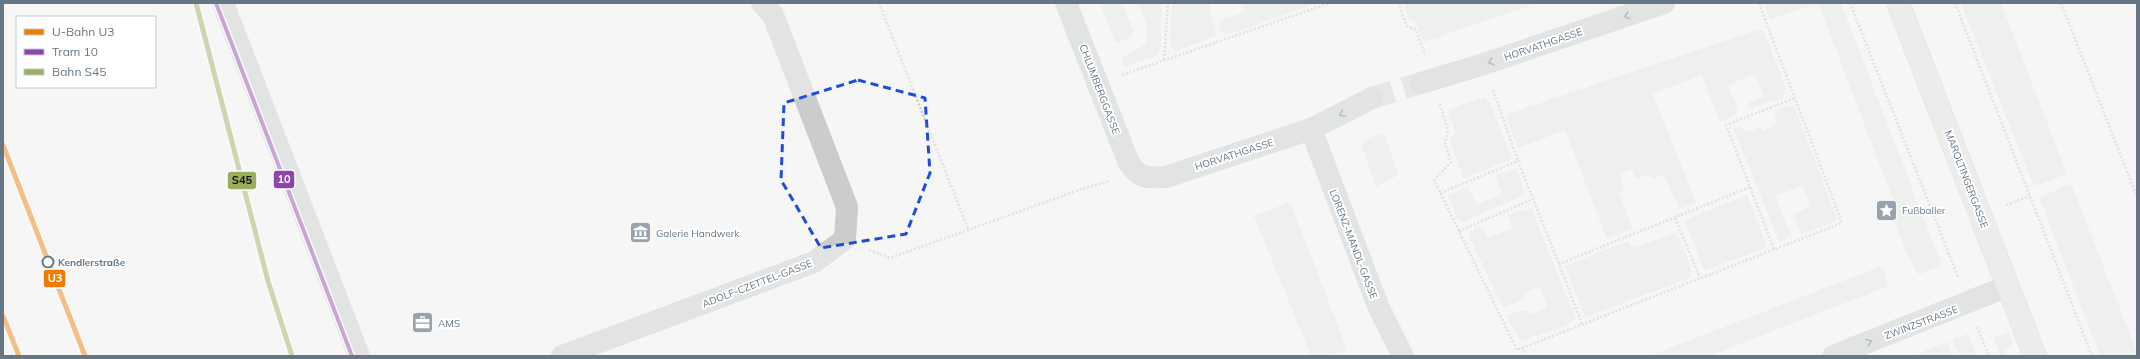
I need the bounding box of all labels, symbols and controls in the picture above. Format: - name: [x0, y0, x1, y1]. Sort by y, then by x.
- one-way arrow: [1624, 11, 1631, 19]
- legend: [16, 16, 156, 88]
- text: U-Bahn U3: [52, 24, 114, 39]
- street label: HORVATHGASSE: [1502, 25, 1584, 64]
- street label: CHLUMBERGGASSE: [1076, 42, 1123, 136]
- text: Tram 10: [52, 44, 98, 59]
- one-way arrow: [1487, 57, 1494, 65]
- text: Bahn S45: [52, 64, 106, 79]
- one-way arrow: [1338, 109, 1346, 117]
- street label: MAROLTINGERGASSE: [1942, 128, 1991, 230]
- street label: HORVATHGASSE: [1193, 136, 1275, 173]
- line badge: 10: [273, 170, 295, 189]
- line badge: S45: [227, 171, 257, 190]
- text: 10: [277, 172, 291, 186]
- text: S45: [232, 173, 253, 187]
- street label: LORENZ-MANDL-GASSE: [1327, 188, 1380, 301]
- place icon: Fußballer: [1873, 197, 1899, 223]
- place label: Fußballer: [1902, 204, 1946, 217]
- museum icon: Galerie Handwerk: [627, 220, 653, 246]
- place label: Galerie Handwerk: [656, 227, 740, 240]
- marker: Kendlerstraße: [41, 255, 55, 269]
- place label: Kendlerstraße: [58, 256, 126, 269]
- street label: ADOLF-CZETTEL-GASSE: [700, 256, 814, 310]
- line badge: U3: [43, 269, 66, 288]
- text: U3: [48, 271, 63, 285]
- street label: ZWINZSTRASSE: [1883, 302, 1960, 342]
- office icon: AMS: [409, 310, 435, 336]
- place label: AMS: [438, 317, 460, 330]
- one-way arrow: [1865, 338, 1872, 346]

